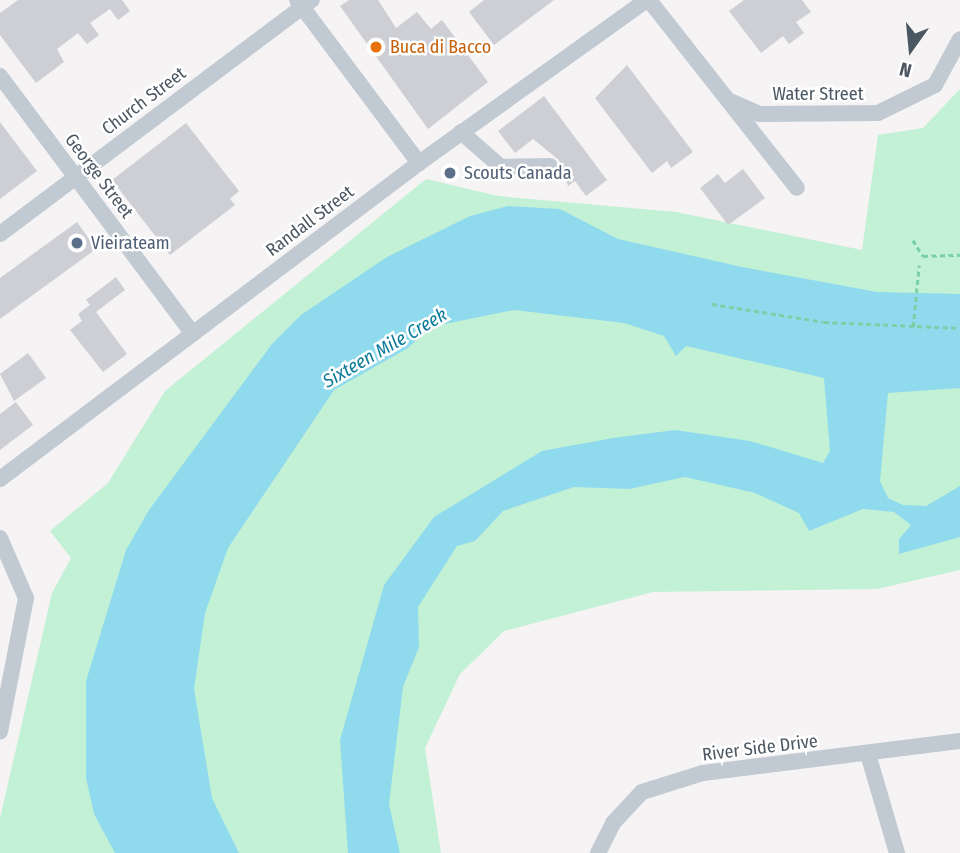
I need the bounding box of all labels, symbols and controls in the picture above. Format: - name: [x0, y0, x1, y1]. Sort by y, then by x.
- north arrow: [876, 14, 946, 84]
- place label: Buca di Bacco: [390, 36, 491, 58]
- marker: Buca di Bacco: [368, 39, 384, 55]
- text: N: [897, 57, 914, 82]
- street label: Church Street: [98, 62, 190, 140]
- street label: Water Street: [772, 83, 864, 105]
- street label: George Street: [60, 129, 138, 223]
- place label: Scouts Canada: [464, 162, 572, 184]
- marker: Scouts Canada: [442, 165, 458, 181]
- street label: Randall Street: [262, 181, 358, 261]
- place label: Vieirateam: [91, 232, 170, 254]
- marker: Vieirateam: [69, 235, 85, 251]
- water label: Sixteen Mile Creek: [319, 303, 451, 393]
- street label: River Side Drive: [701, 730, 819, 766]

